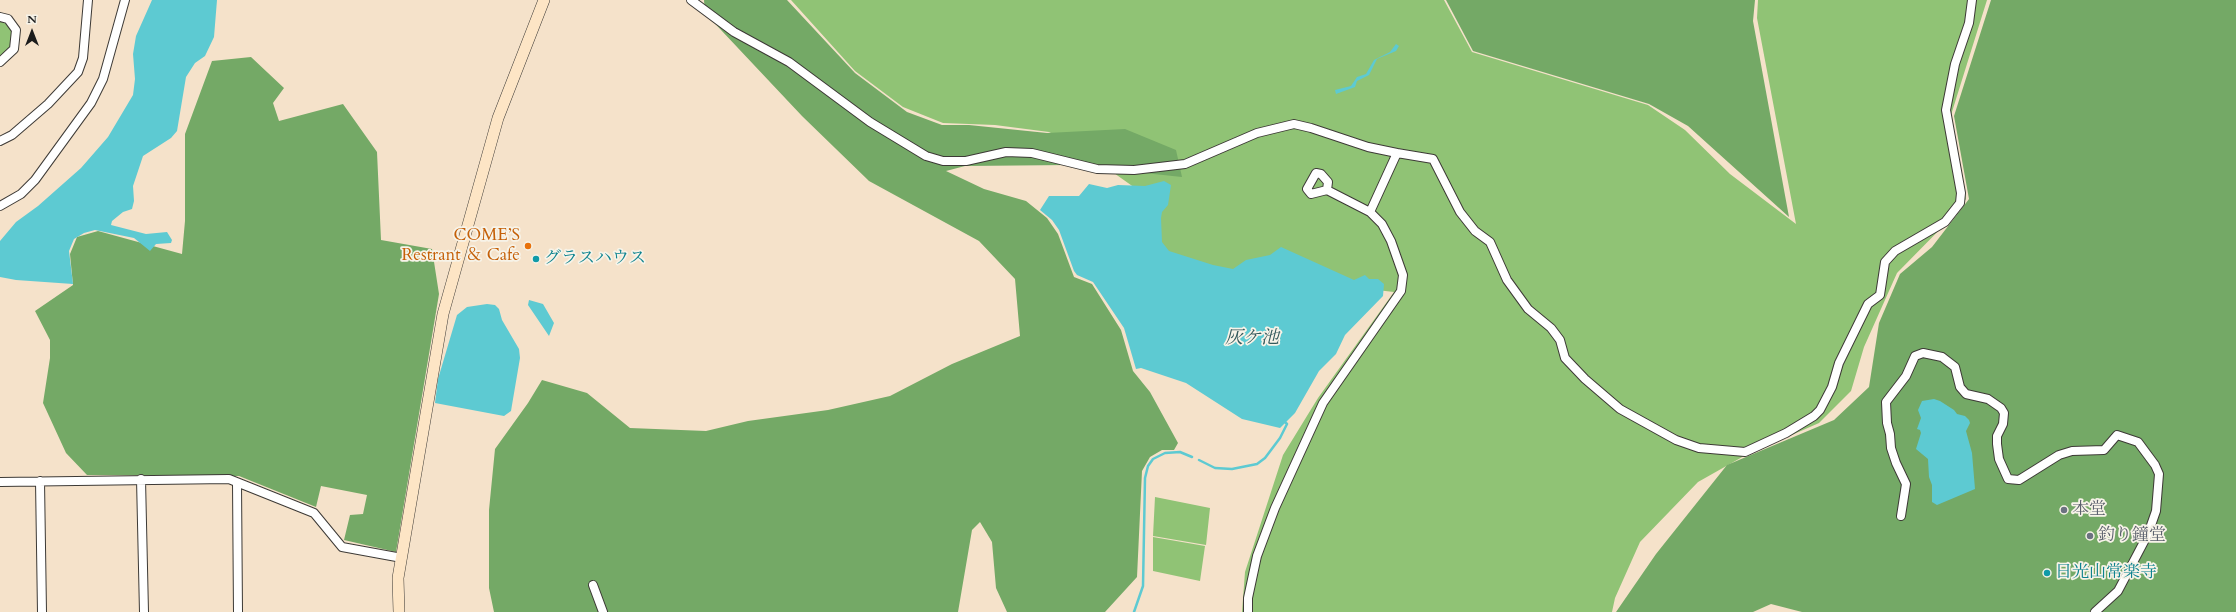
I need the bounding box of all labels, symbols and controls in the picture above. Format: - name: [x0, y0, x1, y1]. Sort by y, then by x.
- north arrow: [12, 12, 52, 52]
- text: N: [27, 12, 37, 27]
- place label: COME’S Restrant ＆ Cafe: [401, 226, 520, 266]
- marker: COME’S Restrant ＆ Cafe: [523, 241, 533, 251]
- place label: グラスハウス: [544, 249, 646, 269]
- marker: グラスハウス: [531, 254, 541, 264]
- water label: 灰ケ池: [1225, 328, 1279, 350]
- place label: 本堂: [2072, 500, 2106, 520]
- marker: 本堂: [2059, 505, 2069, 515]
- place label: 釣り鐘堂: [2098, 526, 2166, 546]
- marker: 釣り鐘堂: [2085, 531, 2095, 541]
- place label: 日光山常楽寺: [2055, 563, 2157, 583]
- marker: 日光山常楽寺: [2042, 568, 2052, 578]

